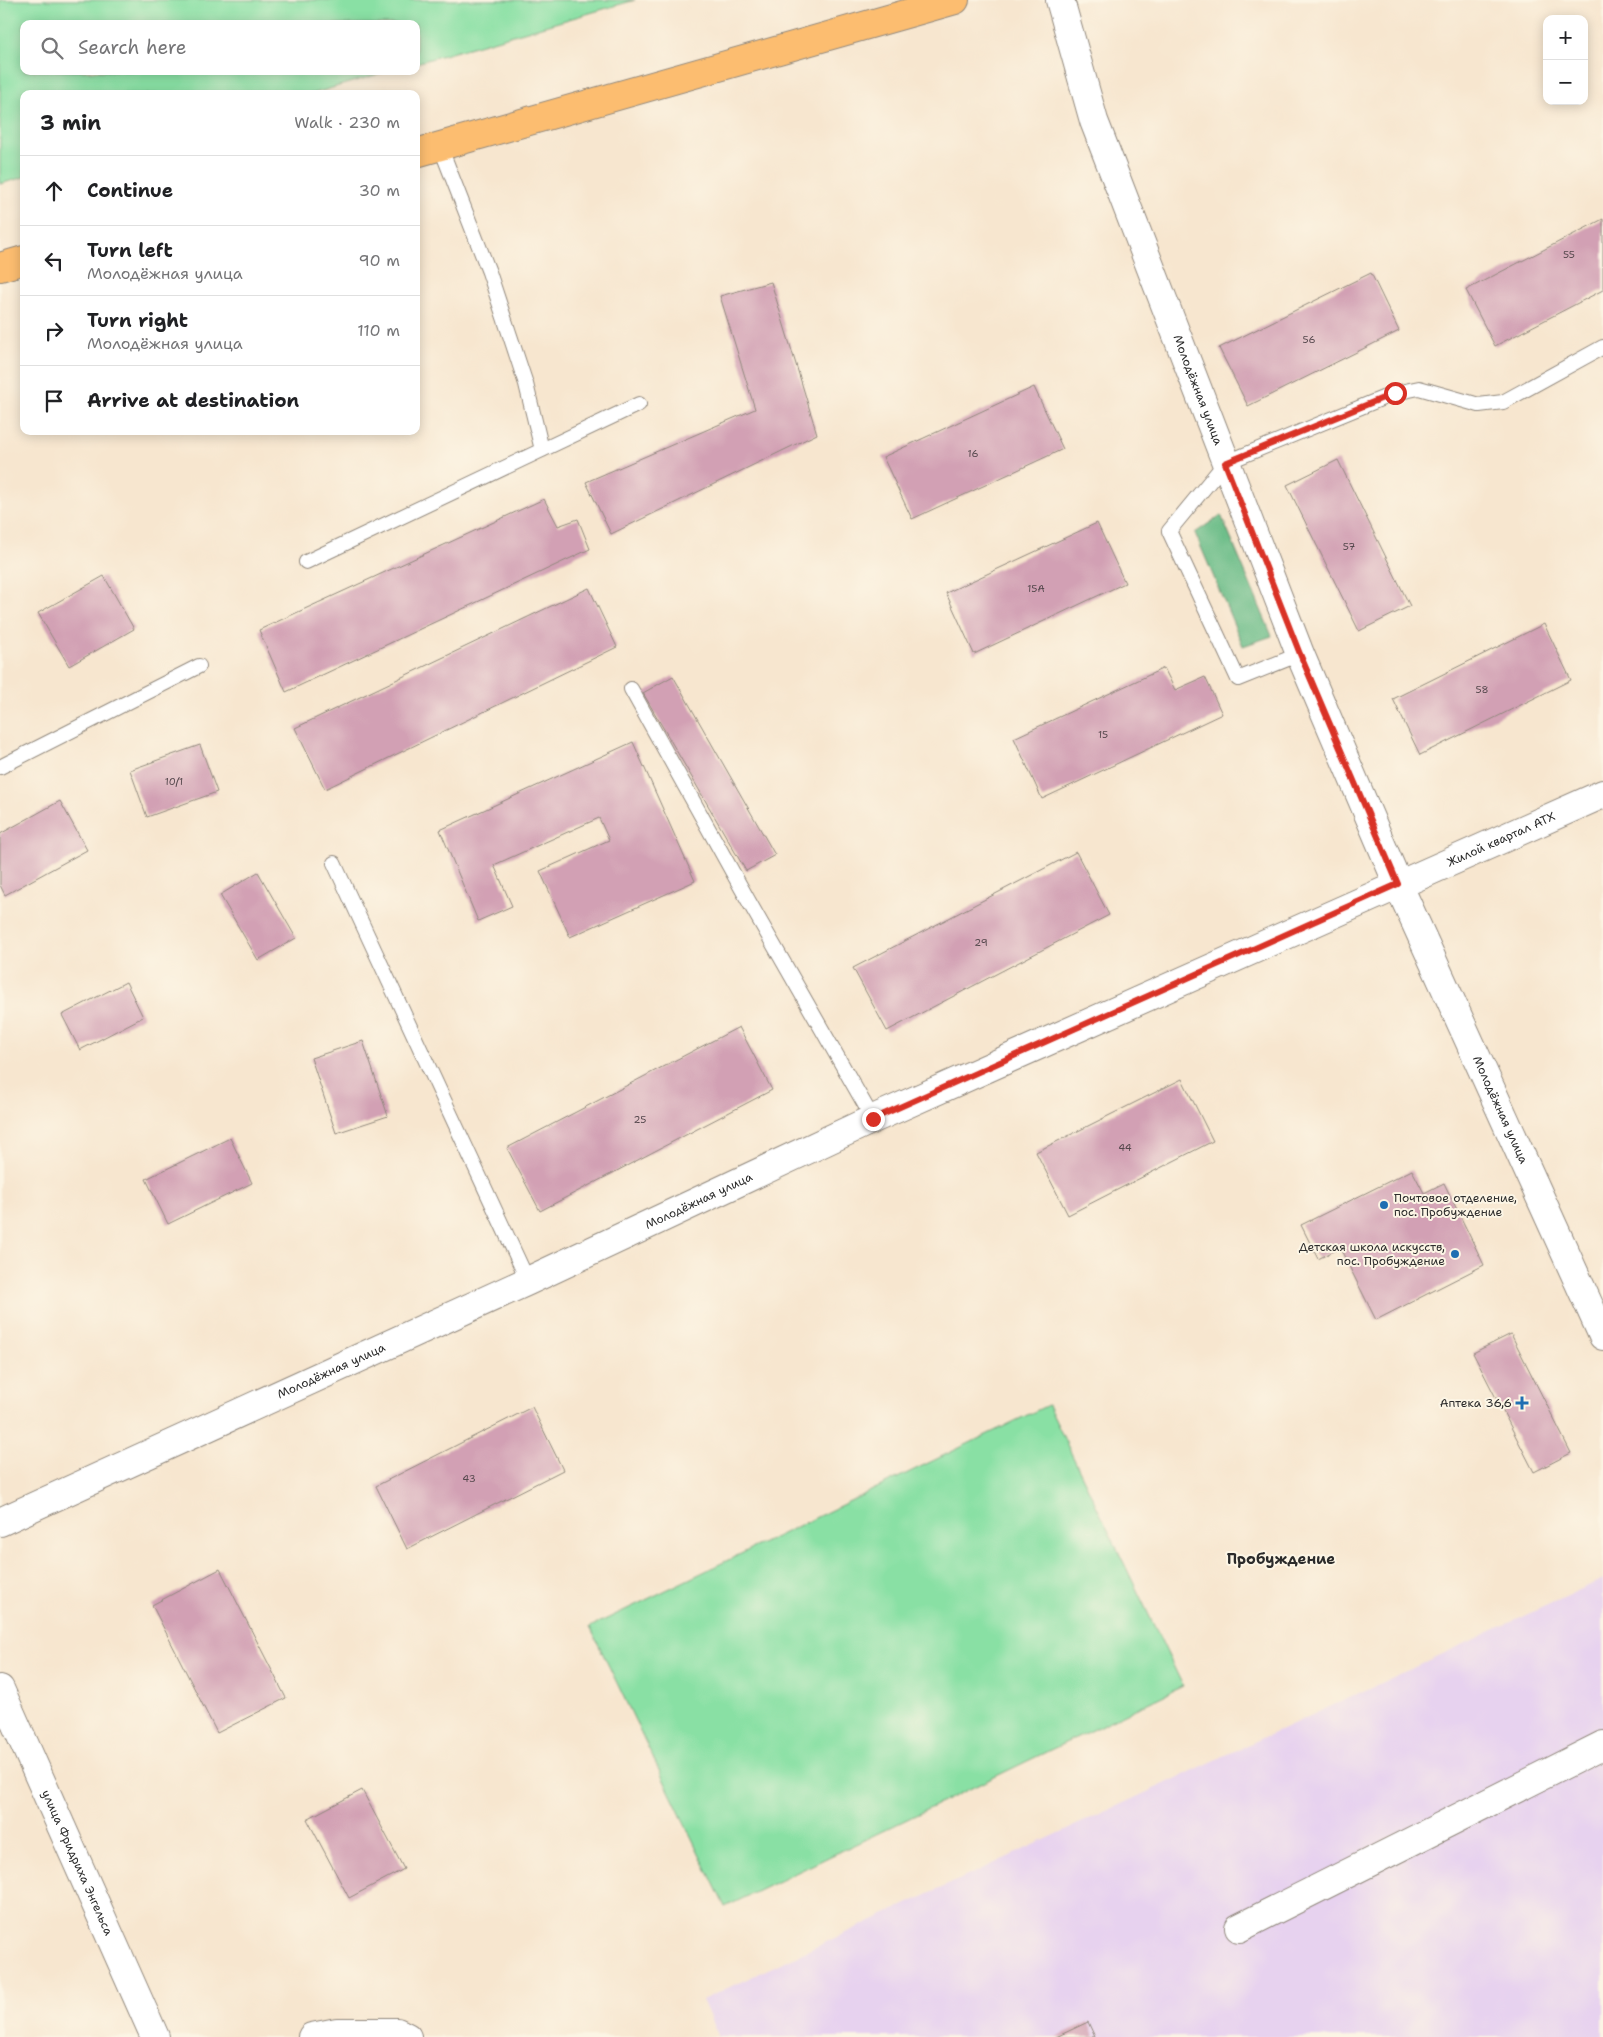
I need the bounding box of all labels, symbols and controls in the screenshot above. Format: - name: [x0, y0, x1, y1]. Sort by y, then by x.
- map controls: [1543, 15, 1588, 105]
- button: +: [1543, 15, 1588, 60]
- search box: [20, 20, 420, 75]
- icon: search: [38, 34, 66, 62]
- text: Search here: [78, 35, 187, 60]
- button: −: [1543, 60, 1588, 105]
- text: 3 min: [40, 109, 101, 137]
- text: Walk · 230 m: [294, 112, 400, 133]
- icon: ahead: [40, 177, 68, 205]
- text: Continue: [87, 178, 173, 203]
- text: 30 m: [359, 180, 400, 201]
- text: Turn left: [87, 238, 173, 263]
- icon: left: [40, 247, 68, 275]
- house number: 55: [1563, 248, 1575, 261]
- text: 90 m: [359, 250, 400, 271]
- text: Молодёжная улица: [87, 263, 243, 284]
- text: Turn right: [87, 308, 188, 333]
- icon: right: [40, 317, 68, 345]
- text: 110 m: [357, 320, 400, 341]
- text: Молодёжная улица: [87, 333, 243, 354]
- street label: Молодёжная улица: [1169, 333, 1227, 448]
- house number: 56: [1303, 333, 1315, 346]
- route start: [1384, 382, 1407, 405]
- icon: arrive: [40, 387, 68, 415]
- text: Arrive at destination: [87, 388, 299, 413]
- house number: 16: [968, 447, 978, 460]
- house number: 57: [1343, 540, 1355, 553]
- house number: 15А: [1027, 582, 1045, 595]
- house number: 58: [1476, 683, 1488, 696]
- house number: 15: [1098, 728, 1108, 741]
- house number: 10/1: [165, 775, 183, 788]
- street label: Жилой квартал АТХ: [1444, 808, 1558, 871]
- house number: 29: [974, 936, 988, 949]
- street label: Молодёжная улица: [1469, 1053, 1532, 1167]
- route end: [862, 1108, 885, 1131]
- house number: 25: [634, 1113, 646, 1126]
- house number: 44: [1118, 1141, 1132, 1154]
- street label: Молодёжная улица: [642, 1169, 756, 1233]
- place label: Почтовое отделение, пос. Пробуждение: [1394, 1190, 1517, 1220]
- marker: Почтовое отделение, пос. Пробуждение: [1378, 1199, 1390, 1211]
- place label: Детская школа искусств, пос. Пробуждение: [1299, 1239, 1445, 1269]
- marker: Детская школа искусств, пос. Пробуждение: [1449, 1248, 1461, 1260]
- street label: Молодёжная улица: [275, 1339, 388, 1402]
- place label: Аптека 36,6: [1440, 1395, 1512, 1411]
- marker: Аптека 36,6: [1516, 1397, 1528, 1409]
- house number: 43: [462, 1472, 476, 1485]
- district label: Пробуждение: [1227, 1549, 1335, 1569]
- street label: улица Фридриха Энгельса: [38, 1787, 117, 1938]

